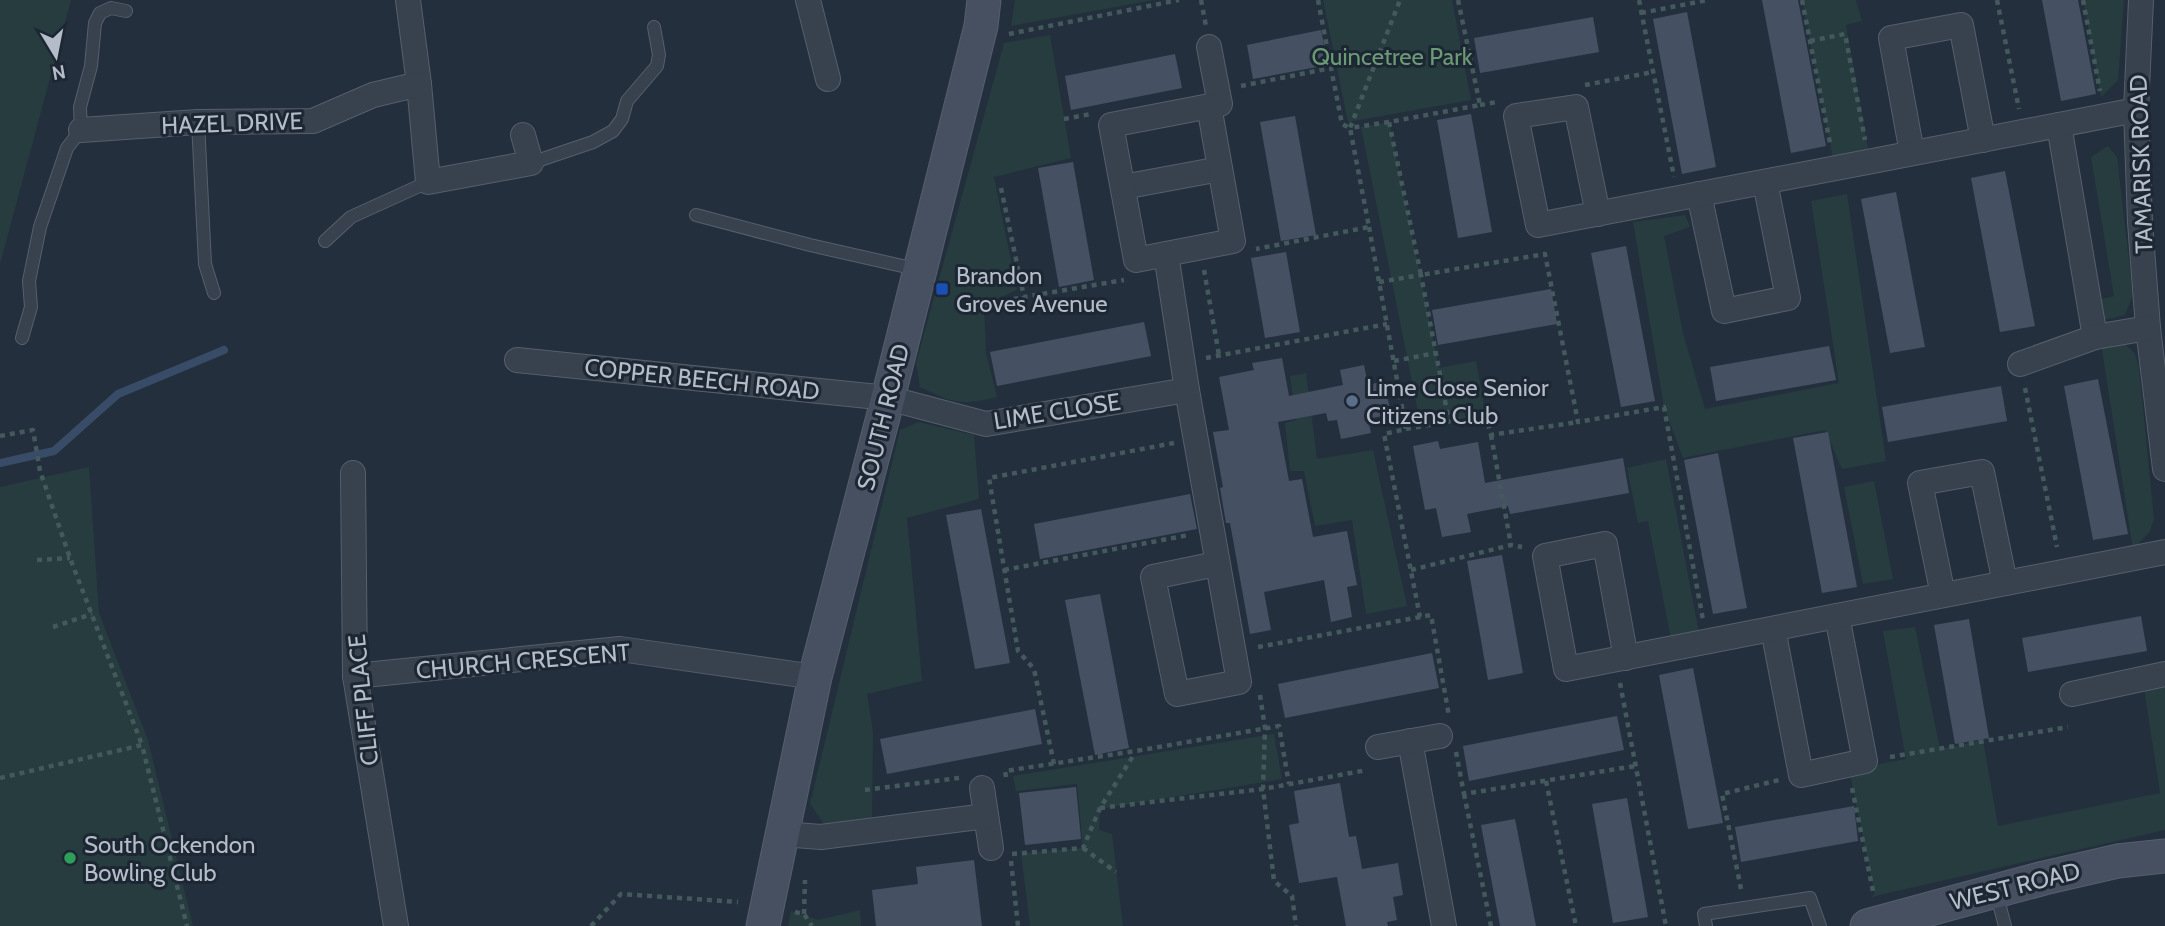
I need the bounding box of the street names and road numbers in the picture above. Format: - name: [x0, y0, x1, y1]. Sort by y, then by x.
- street label: TAMARISK ROAD: [2123, 74, 2159, 254]
- street label: HAZEL DRIVE: [161, 106, 303, 140]
- street label: SOUTH ROAD: [851, 341, 915, 493]
- street label: COPPER BEECH ROAD: [583, 352, 821, 406]
- street label: LIME CLOSE: [991, 387, 1123, 435]
- street label: CLIFF PLACE: [342, 633, 384, 767]
- street label: CHURCH CRESCENT: [415, 637, 632, 685]
- street label: WEST ROAD: [1947, 856, 2083, 916]

